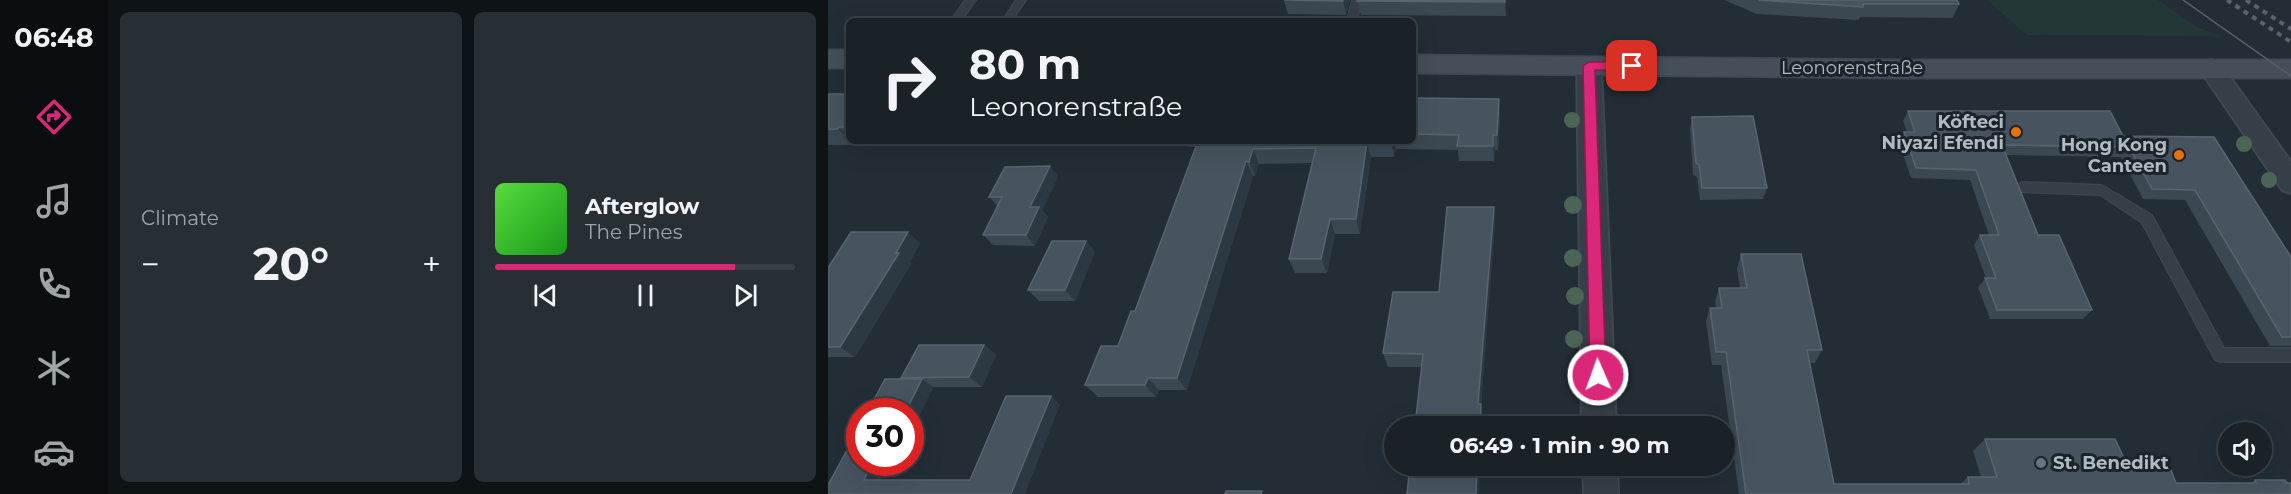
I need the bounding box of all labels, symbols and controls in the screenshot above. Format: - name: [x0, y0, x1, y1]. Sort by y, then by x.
- text: 06:48: [14, 21, 94, 54]
- text: 80 m: [969, 38, 1081, 90]
- pin: [1606, 40, 1657, 91]
- icon: right: [870, 42, 948, 120]
- icon: arrive: [1615, 49, 1648, 82]
- street label: Leonorenstraße: [1781, 57, 1923, 79]
- text: Leonorenstraße: [969, 90, 1182, 123]
- icon: directions: [33, 96, 75, 138]
- place label: Köfteci Niyazi Efendi: [1882, 111, 2004, 154]
- marker: Köfteci Niyazi Efendi: [2009, 125, 2023, 139]
- place label: Hong Kong Canteen: [2061, 134, 2167, 177]
- marker: Hong Kong Canteen: [2172, 148, 2186, 162]
- icon: music: [33, 180, 75, 222]
- text: Afterglow: [585, 193, 699, 220]
- text: Climate: [141, 206, 219, 230]
- text: The Pines: [585, 220, 682, 244]
- text: 20°: [253, 236, 329, 291]
- text: −: [141, 244, 160, 284]
- text: +: [422, 244, 441, 284]
- icon: phone: [33, 263, 75, 305]
- icon: previous: [529, 279, 562, 312]
- icon: pause: [629, 279, 662, 312]
- icon: next: [729, 279, 762, 312]
- position arrow: [1566, 343, 1630, 407]
- icon: climate: [33, 347, 75, 389]
- speed limit sign: 30: [846, 398, 924, 476]
- map controls: [2218, 422, 2272, 476]
- button: sound: [2218, 422, 2272, 476]
- icon: car: [33, 431, 75, 473]
- text: 06:49 · 1 min · 90 m: [1449, 432, 1670, 459]
- place label: St. Benedikt: [2053, 452, 2169, 474]
- marker: St. Benedikt: [2034, 456, 2048, 470]

